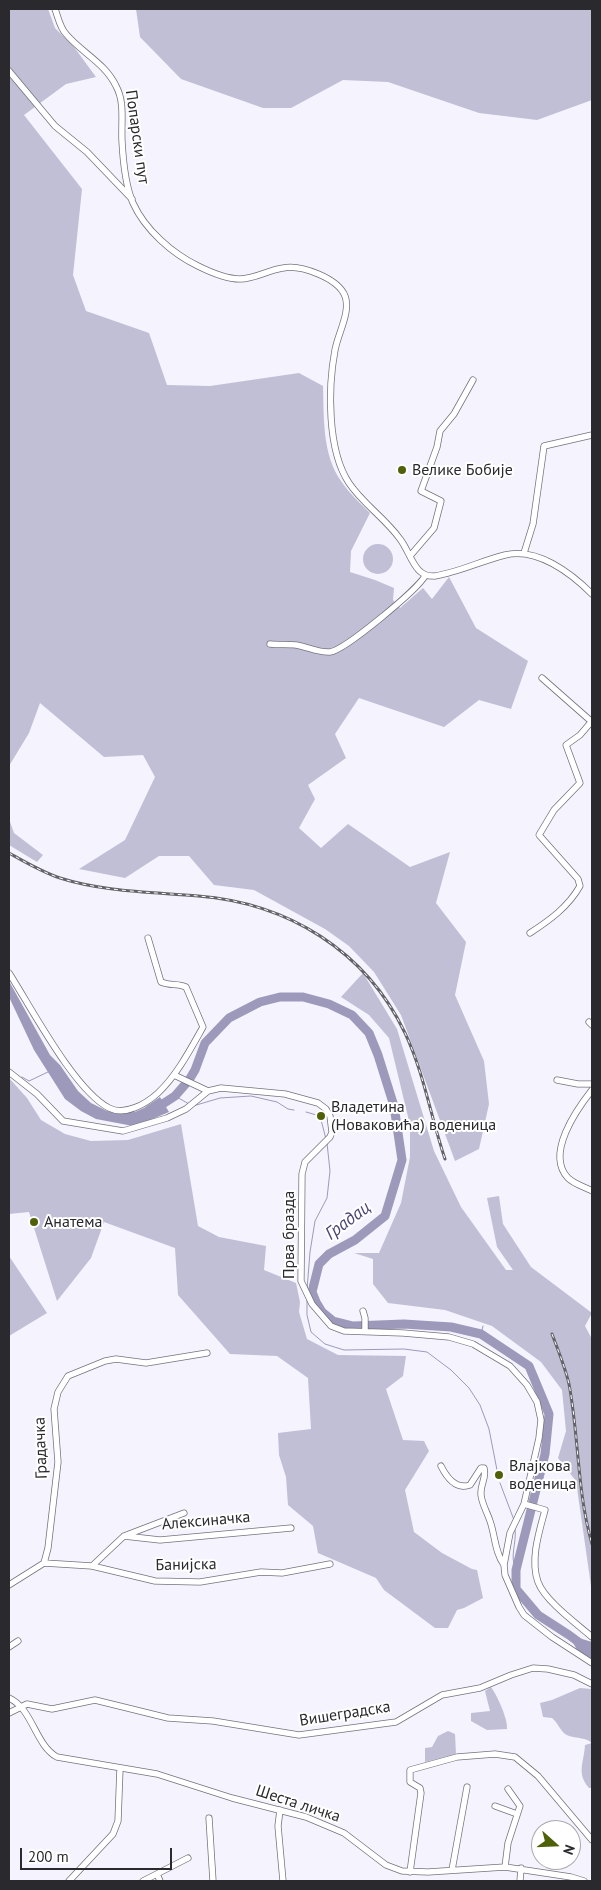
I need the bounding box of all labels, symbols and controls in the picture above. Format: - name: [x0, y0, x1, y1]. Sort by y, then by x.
- street label: Попарски пут: [121, 89, 153, 185]
- place label: Велике Бобије: [412, 460, 513, 480]
- marker: Велике Бобије: [396, 464, 408, 476]
- place label: Владетина (Новаковића) воденица: [331, 1097, 496, 1135]
- marker: Владетина (Новаковића) воденица: [315, 1110, 327, 1122]
- street label: Прва бразда: [279, 1191, 299, 1279]
- water label: Градац: [321, 1197, 375, 1245]
- place label: Анатема: [44, 1212, 102, 1232]
- marker: Анатема: [28, 1216, 40, 1228]
- street label: Градачка: [30, 1417, 52, 1479]
- place label: Влајкова воденица: [509, 1456, 576, 1494]
- marker: Влајкова воденица: [493, 1469, 505, 1481]
- street label: Алексиначка: [161, 1508, 251, 1534]
- street label: Банијска: [155, 1555, 217, 1575]
- street label: Вишеградска: [298, 1697, 392, 1731]
- street label: Шеста личка: [253, 1781, 343, 1827]
- north arrow: [531, 1820, 581, 1870]
- scale bar: [22, 1838, 175, 1870]
- text: N: [559, 1842, 579, 1857]
- text: 200 m: [28, 1847, 69, 1866]

